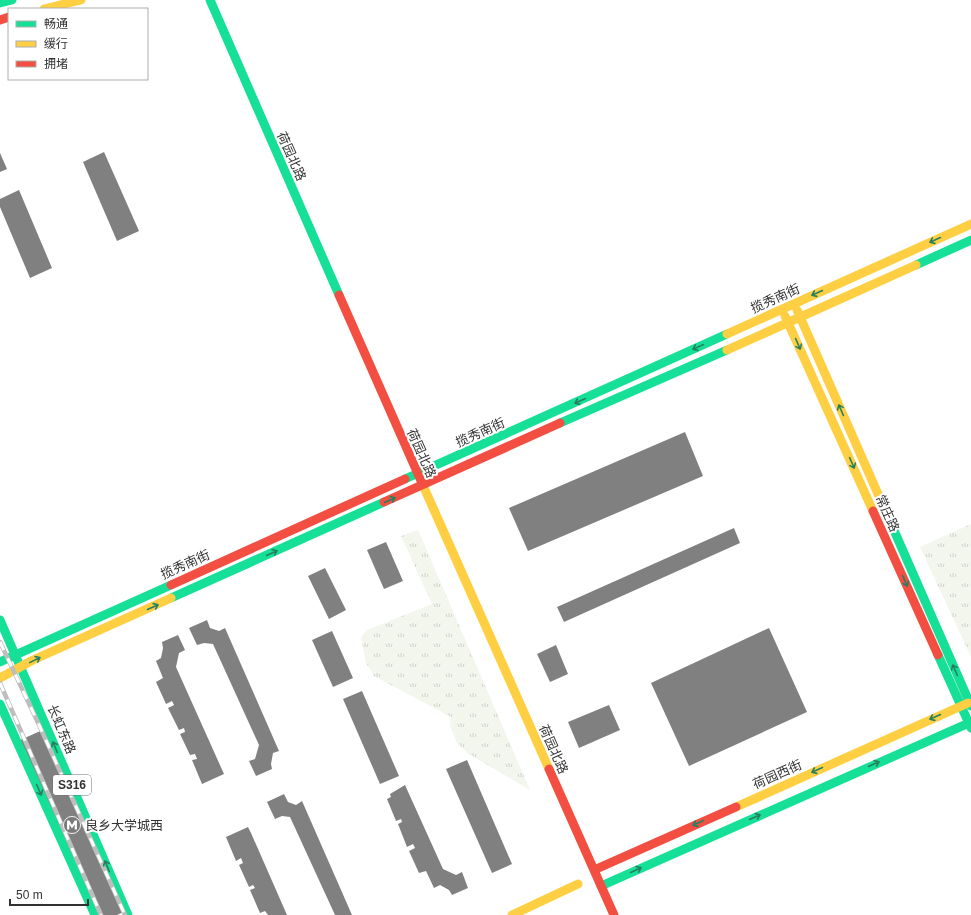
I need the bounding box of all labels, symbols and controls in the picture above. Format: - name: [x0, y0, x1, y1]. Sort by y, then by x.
- legend: [8, 8, 148, 80]
- text: 畅通: [44, 17, 68, 31]
- text: 缓行: [44, 37, 68, 51]
- text: 拥堵: [44, 57, 68, 71]
- street label: 荷园北路: [274, 129, 309, 183]
- one-way arrow: [930, 237, 942, 244]
- street label: 揽秀南街: [748, 281, 802, 316]
- one-way arrow: [811, 290, 823, 297]
- one-way arrow: [795, 338, 802, 350]
- one-way arrow: [693, 344, 705, 351]
- one-way arrow: [575, 398, 587, 405]
- one-way arrow: [837, 405, 844, 417]
- street label: 揽秀南街: [453, 415, 507, 450]
- street label: 荷园北路: [404, 426, 439, 480]
- one-way arrow: [848, 456, 856, 468]
- street label: 常庄路: [873, 492, 902, 534]
- one-way arrow: [384, 496, 396, 504]
- street label: 揽秀南街: [158, 547, 212, 582]
- one-way arrow: [265, 549, 277, 557]
- one-way arrow: [902, 575, 909, 587]
- one-way arrow: [147, 602, 159, 610]
- one-way arrow: [28, 656, 40, 663]
- one-way arrow: [951, 665, 959, 677]
- street label: 长虹东路: [44, 702, 79, 756]
- one-way arrow: [930, 714, 942, 721]
- street label: 荷园北路: [536, 722, 571, 776]
- one-way arrow: [51, 741, 59, 753]
- street label: 荷园西街: [750, 757, 804, 792]
- one-way arrow: [868, 760, 880, 768]
- one-way arrow: [811, 767, 823, 774]
- road number: S316: [53, 775, 91, 795]
- one-way arrow: [36, 784, 43, 796]
- one-way arrow: [749, 813, 761, 820]
- metro station icon: 良乡大学城西: [62, 815, 82, 835]
- place label: 良乡大学城西: [85, 818, 163, 833]
- one-way arrow: [693, 820, 705, 827]
- one-way arrow: [103, 861, 110, 873]
- one-way arrow: [630, 866, 642, 873]
- scale bar: [10, 881, 88, 907]
- text: 50 m: [16, 888, 43, 902]

